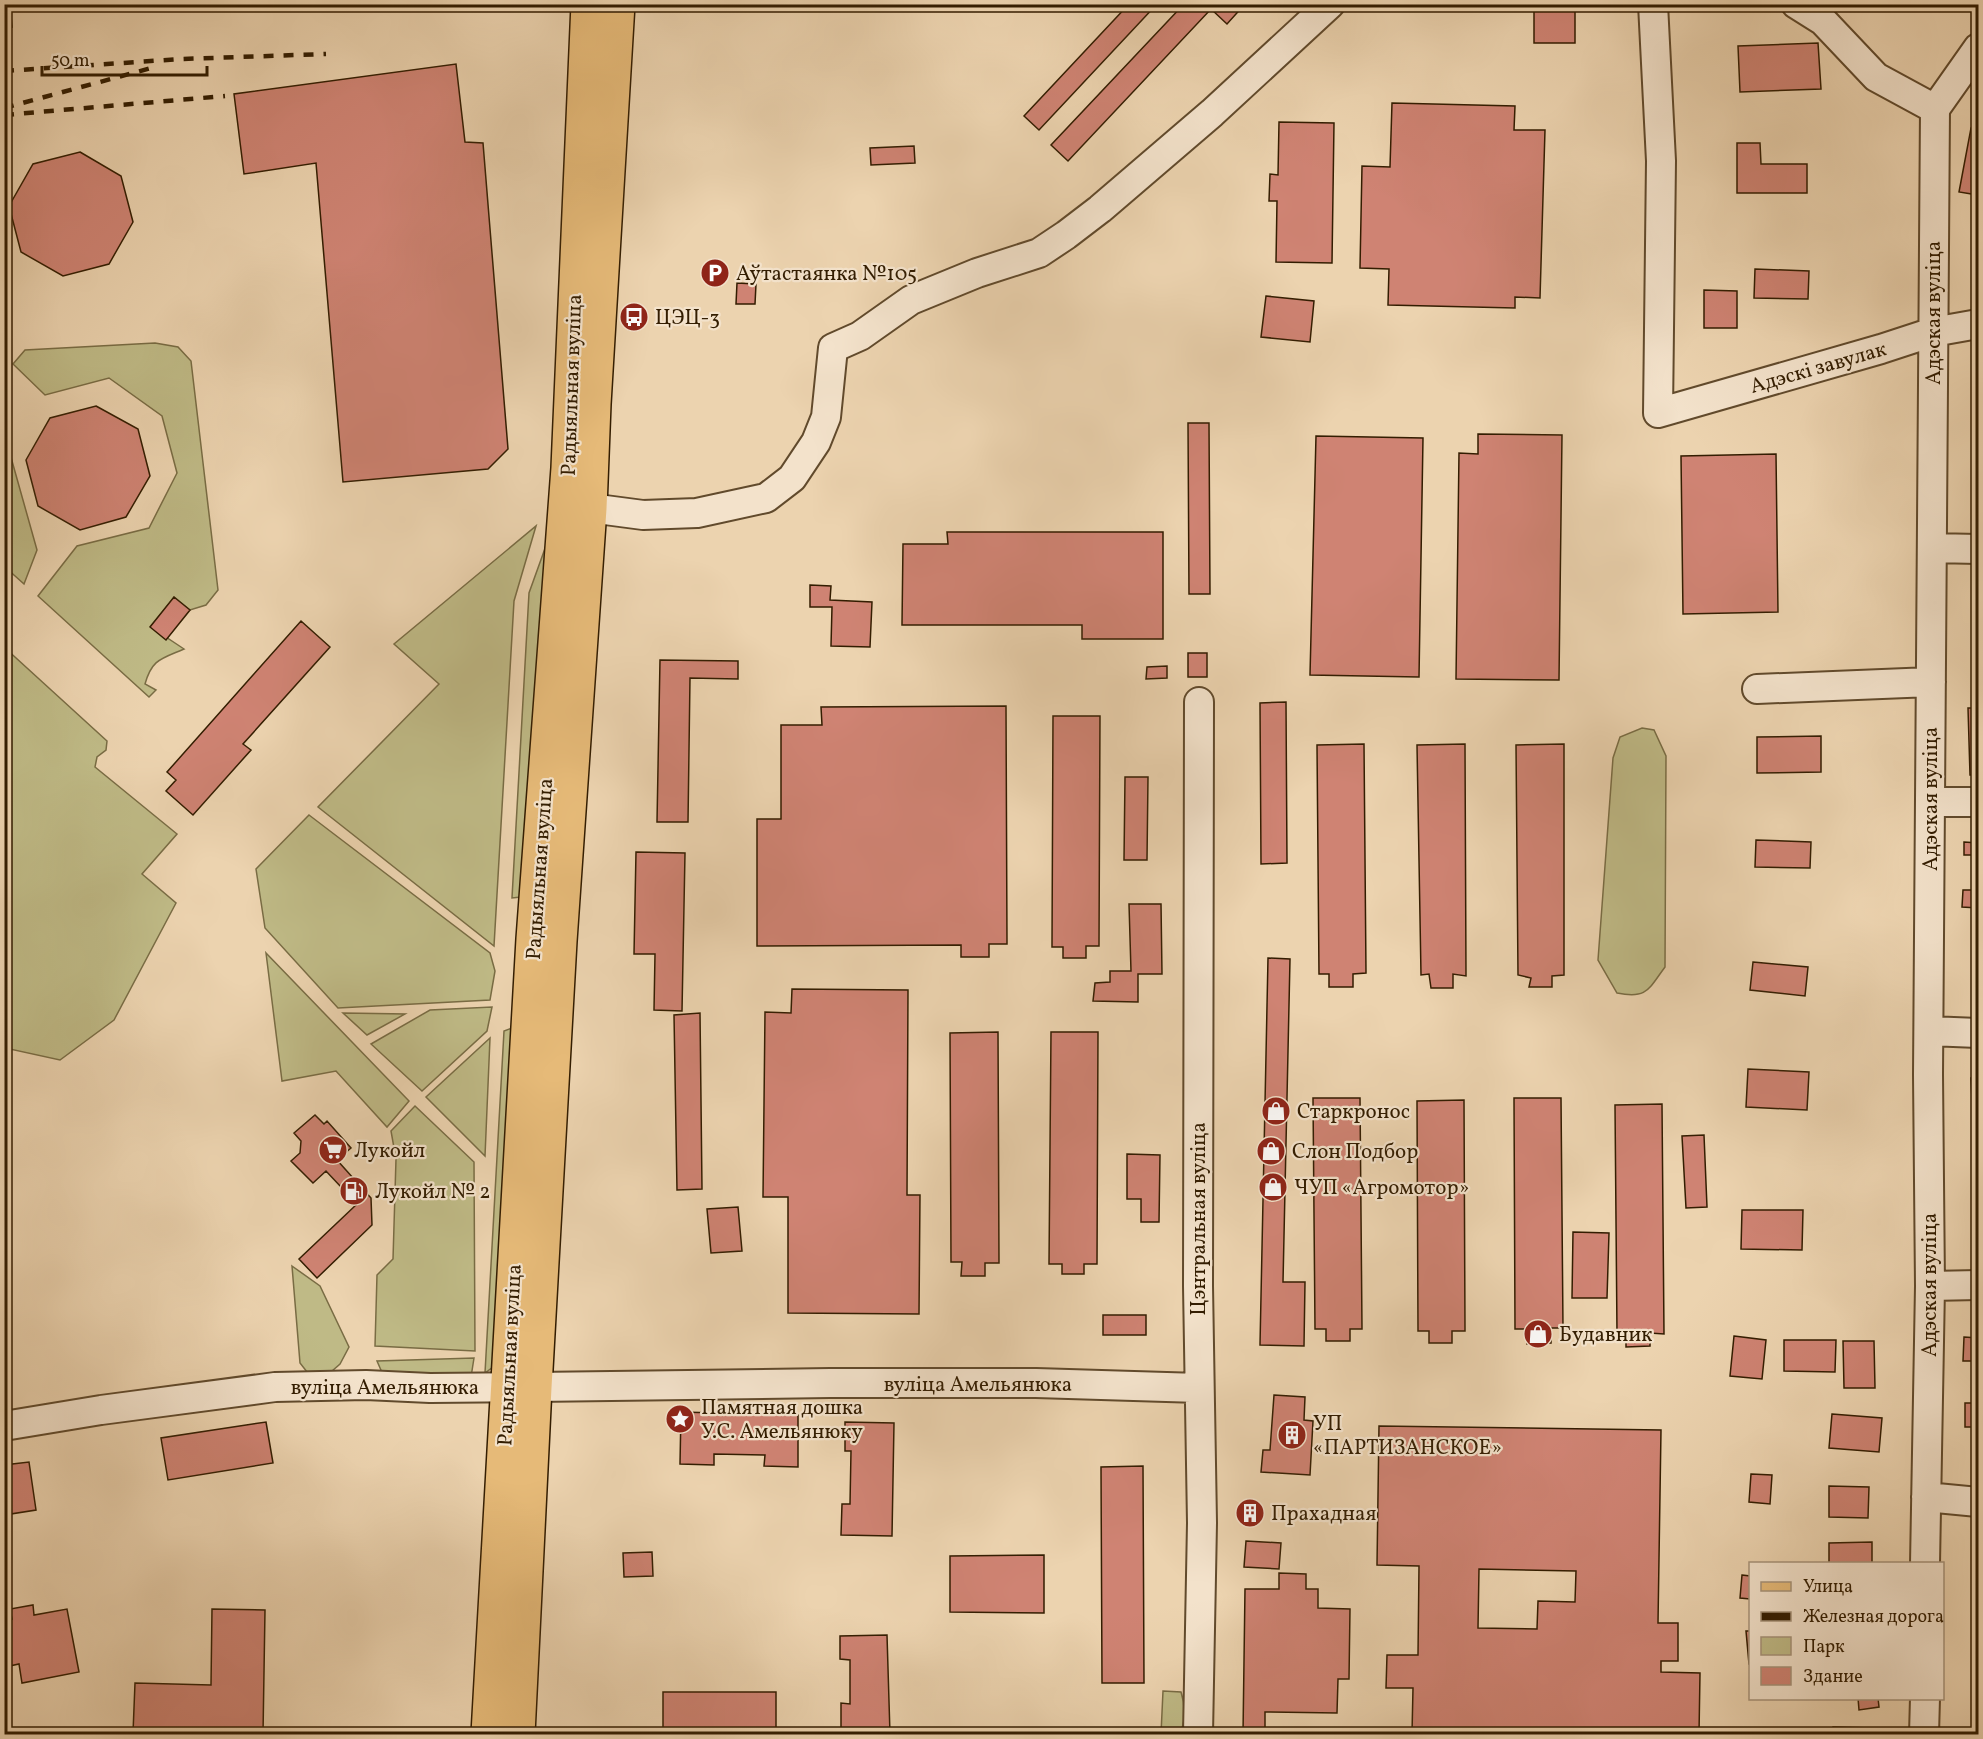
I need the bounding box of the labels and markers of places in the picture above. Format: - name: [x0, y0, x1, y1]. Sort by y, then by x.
- parking icon: Аўтастаянка №105: [699, 257, 731, 289]
- place label: Аўтастаянка №105: [736, 260, 917, 289]
- bus stop icon: ЦЭЦ-3: [618, 301, 650, 333]
- place label: ЦЭЦ-3: [655, 304, 720, 333]
- shop icon: Старкронос: [1260, 1095, 1292, 1127]
- place label: Старкронос: [1297, 1098, 1410, 1127]
- supermarket icon: Лукойл: [317, 1134, 349, 1166]
- shop icon: Слон Подбор: [1255, 1135, 1287, 1167]
- place label: Лукойл: [354, 1137, 425, 1166]
- place label: Слон Подбор: [1292, 1138, 1418, 1167]
- shop icon: ЧУП «Агромотор»: [1257, 1171, 1289, 1203]
- place label: ЧУП «Агромотор»: [1294, 1174, 1469, 1203]
- fuel station icon: Лукойл № 2: [338, 1175, 370, 1207]
- place label: Лукойл № 2: [375, 1178, 490, 1207]
- shop icon: Будавник: [1522, 1318, 1554, 1350]
- place label: Будавник: [1559, 1321, 1652, 1350]
- place label: Памятная дошка У.С. Амельянюку: [701, 1394, 863, 1447]
- place icon: Памятная дошка У.С. Амельянюку: [664, 1403, 696, 1435]
- place label: УП «ПАРТИЗАНСКОЕ»: [1313, 1410, 1502, 1463]
- building icon: УП «ПАРТИЗАНСКОЕ»: [1276, 1419, 1308, 1451]
- building icon: Прахадная: [1234, 1497, 1266, 1529]
- place label: Прахадная: [1271, 1500, 1376, 1529]

